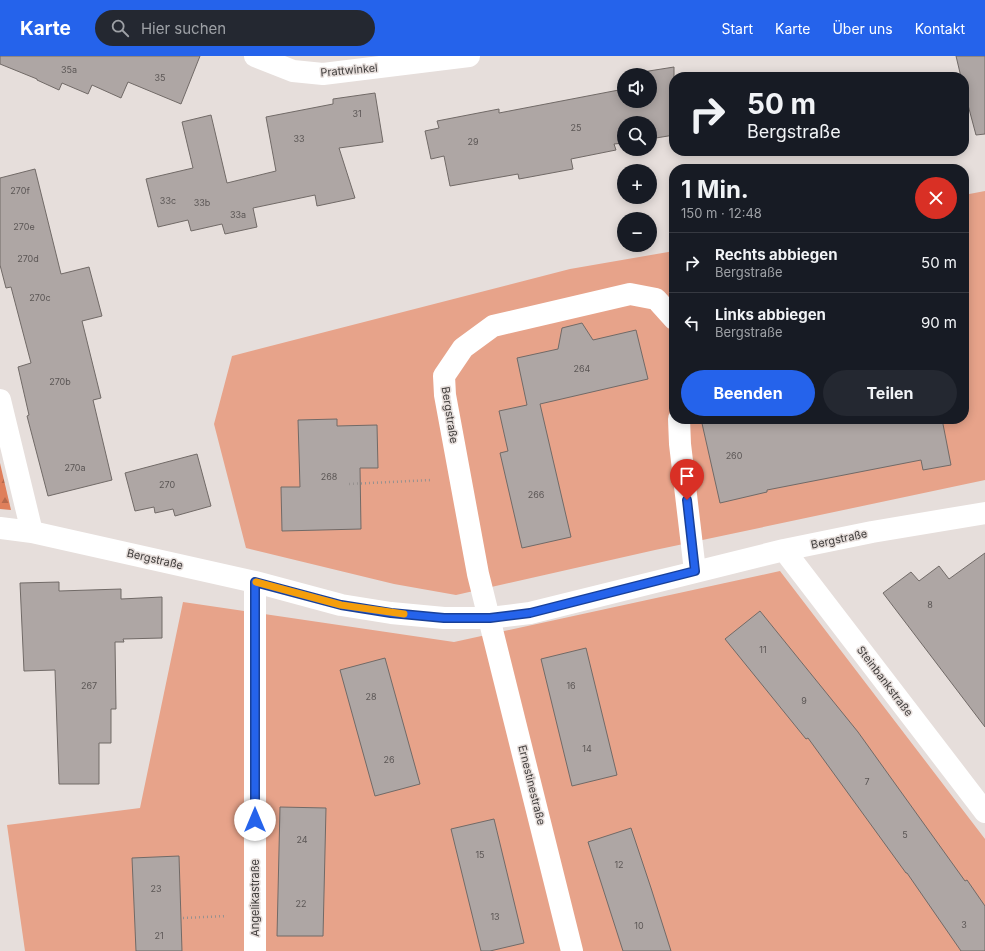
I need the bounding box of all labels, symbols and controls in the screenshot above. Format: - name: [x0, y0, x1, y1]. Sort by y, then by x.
- search box: [95, 10, 375, 46]
- text: Karte: [20, 17, 71, 40]
- icon: search: [109, 17, 131, 39]
- text: Hier suchen: [141, 19, 226, 38]
- text: Start: [721, 20, 753, 37]
- text: Karte: [775, 20, 810, 37]
- text: Über uns: [832, 20, 893, 37]
- text: Kontakt: [915, 20, 965, 37]
- street label: Prattwinkel: [320, 61, 378, 79]
- house number: 35a: [61, 64, 77, 75]
- map controls: [617, 68, 657, 252]
- button: sound: [617, 68, 657, 108]
- house number: 35: [154, 72, 166, 83]
- text: 50 m: [747, 87, 816, 121]
- icon: right: [681, 88, 733, 140]
- house number: 31: [352, 108, 362, 119]
- button: search: [617, 116, 657, 156]
- text: Bergstraße: [747, 121, 841, 142]
- house number: 25: [571, 122, 581, 133]
- house number: 33: [293, 133, 305, 144]
- house number: 29: [467, 136, 479, 147]
- button: +: [617, 164, 657, 204]
- text: 1 Min.: [681, 175, 749, 204]
- button: close: [915, 177, 957, 219]
- house number: 270f: [10, 185, 30, 196]
- house number: 33c: [160, 195, 176, 206]
- house number: 33b: [194, 197, 211, 208]
- text: 150 m · 12:48: [681, 205, 762, 221]
- house number: 33a: [230, 209, 246, 220]
- button: −: [617, 212, 657, 252]
- house number: 270e: [13, 221, 35, 232]
- text: Rechts abbiegen: [715, 245, 837, 264]
- icon: right: [681, 252, 703, 274]
- house number: 270d: [17, 253, 39, 264]
- text: 50 m: [921, 253, 957, 272]
- text: Bergstraße: [715, 264, 783, 280]
- house number: 270c: [29, 292, 51, 303]
- text: Links abbiegen: [715, 305, 826, 324]
- icon: left: [681, 312, 703, 334]
- text: 90 m: [921, 313, 957, 332]
- text: Bergstraße: [715, 324, 783, 340]
- house number: 264: [574, 363, 591, 374]
- button: Beenden: [681, 370, 815, 416]
- button: Teilen: [823, 370, 957, 416]
- house number: 270b: [49, 376, 71, 387]
- street label: Bergstraße: [439, 386, 461, 444]
- house number: 260: [726, 450, 743, 461]
- pin: [670, 459, 704, 500]
- house number: 270a: [64, 462, 86, 473]
- icon: arrive: [676, 465, 698, 487]
- house number: 268: [321, 471, 338, 482]
- house number: 270: [159, 479, 175, 490]
- house number: 266: [528, 489, 545, 500]
- street label: Bergstraße: [810, 526, 868, 552]
- street label: Bergstraße: [126, 546, 184, 572]
- house number: 8: [927, 599, 933, 610]
- street label: Steinbankstraße: [854, 643, 916, 719]
- house number: 11: [759, 644, 767, 655]
- house number: 267: [81, 680, 97, 691]
- house number: 16: [566, 680, 576, 691]
- house number: 28: [365, 691, 377, 702]
- house number: 9: [801, 695, 807, 706]
- house number: 14: [582, 743, 592, 754]
- street label: Ernestinestraße: [515, 744, 549, 826]
- house number: 26: [383, 754, 395, 765]
- house number: 7: [864, 776, 870, 787]
- position arrow: [234, 799, 276, 841]
- house number: 5: [902, 829, 908, 840]
- house number: 24: [296, 834, 308, 845]
- house number: 15: [475, 849, 485, 860]
- street label: Angelikastraße: [248, 859, 262, 937]
- house number: 12: [614, 859, 624, 870]
- house number: 23: [150, 883, 162, 894]
- house number: 22: [296, 898, 306, 909]
- house number: 13: [490, 911, 500, 922]
- house number: 3: [961, 919, 967, 930]
- house number: 10: [634, 920, 644, 931]
- house number: 21: [154, 930, 164, 941]

